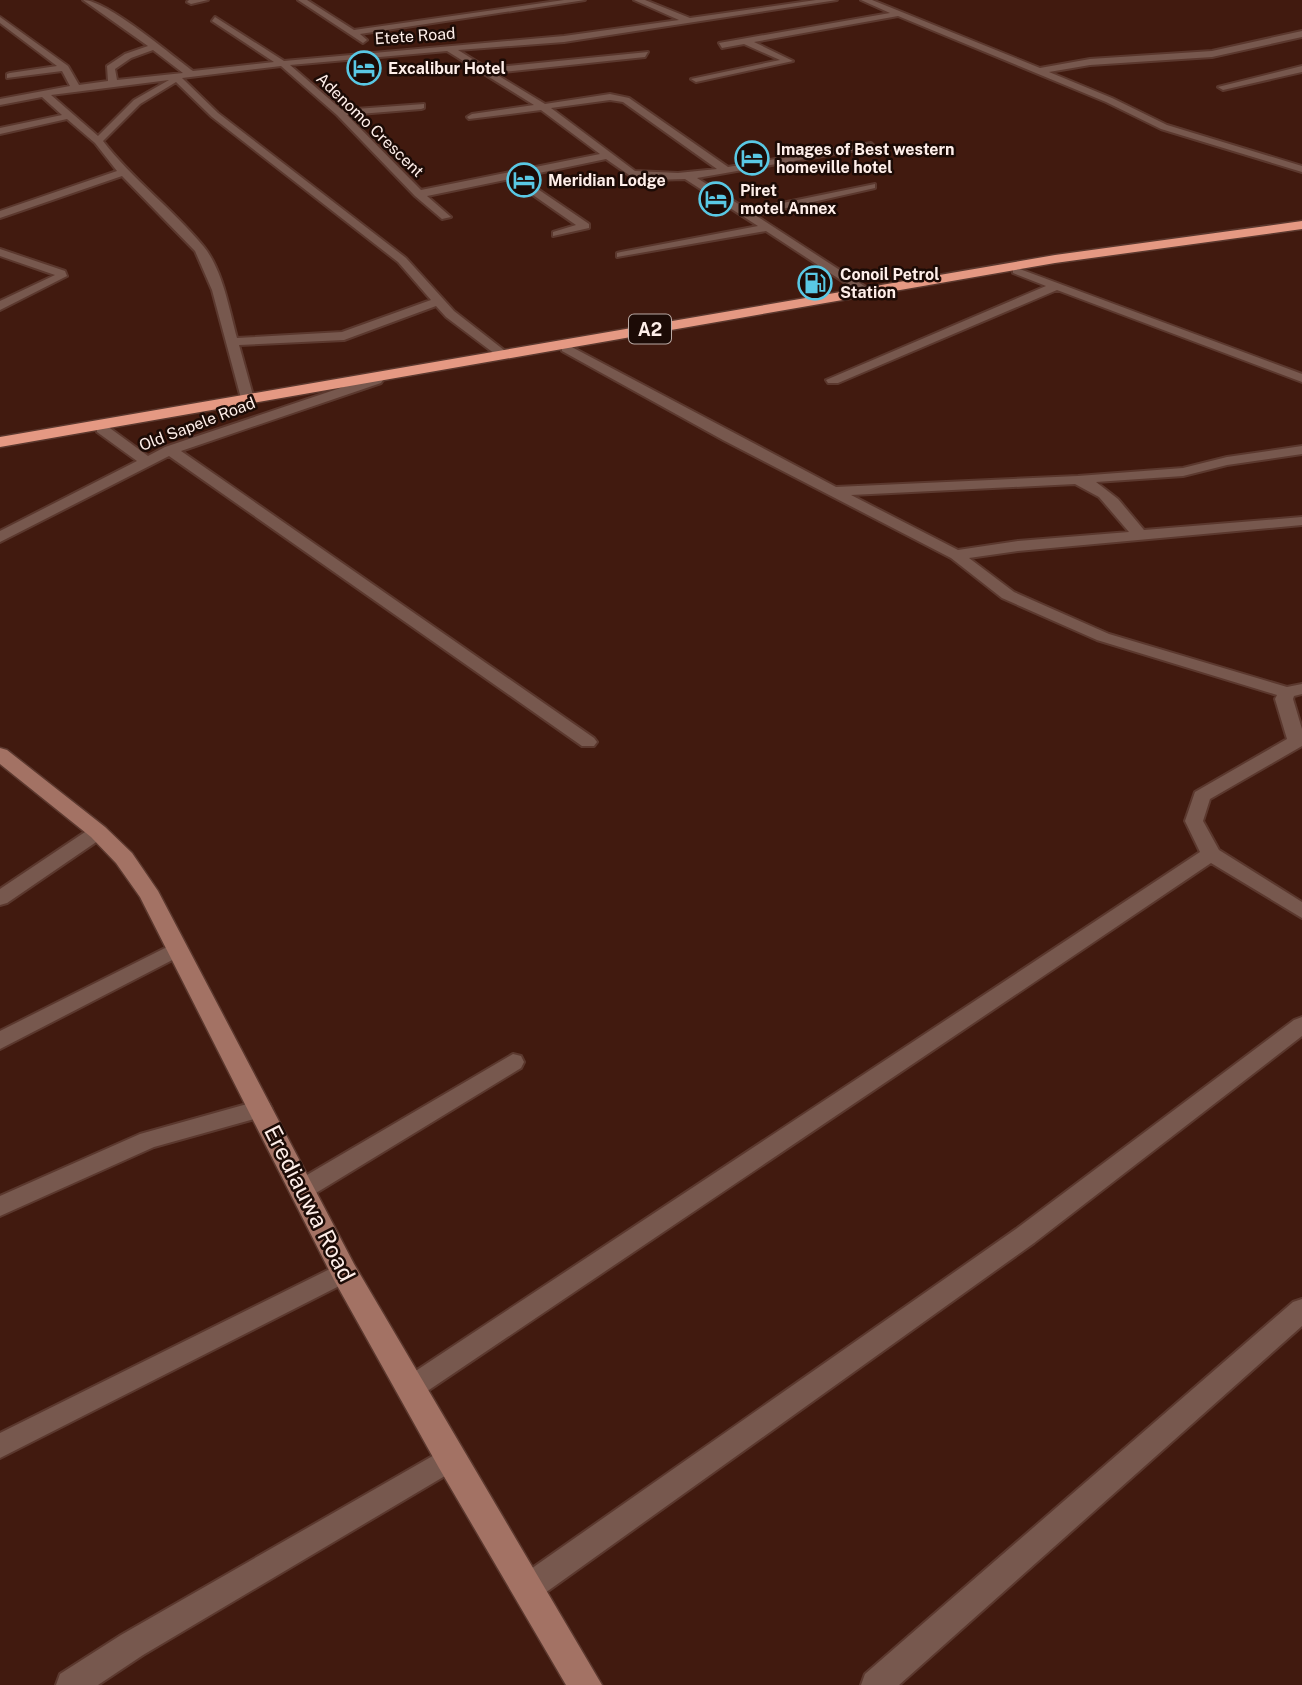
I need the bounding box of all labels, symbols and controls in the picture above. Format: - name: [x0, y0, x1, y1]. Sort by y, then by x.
- street label: Etete Road: [374, 24, 456, 48]
- hotel icon: Excalibur Hotel: [345, 49, 383, 87]
- place label: Excalibur Hotel: [388, 59, 506, 78]
- street label: Adenomo Crescent: [312, 69, 428, 181]
- hotel icon: Images of Best western homeville hotel: [733, 139, 771, 177]
- place label: Images of Best western homeville hotel: [776, 140, 955, 177]
- hotel icon: Meridian Lodge: [505, 161, 543, 199]
- place label: Meridian Lodge: [548, 171, 666, 190]
- hotel icon: Piret motel Annex: [697, 180, 735, 218]
- place label: Piret motel Annex: [740, 181, 837, 218]
- fuel station icon: Conoil Petrol Station: [796, 264, 834, 302]
- place label: Conoil Petrol Station: [840, 265, 939, 302]
- road number: A2: [629, 314, 671, 344]
- street label: Old Sapele Road: [136, 393, 258, 455]
- street label: Erediauwa Road: [259, 1120, 361, 1286]

